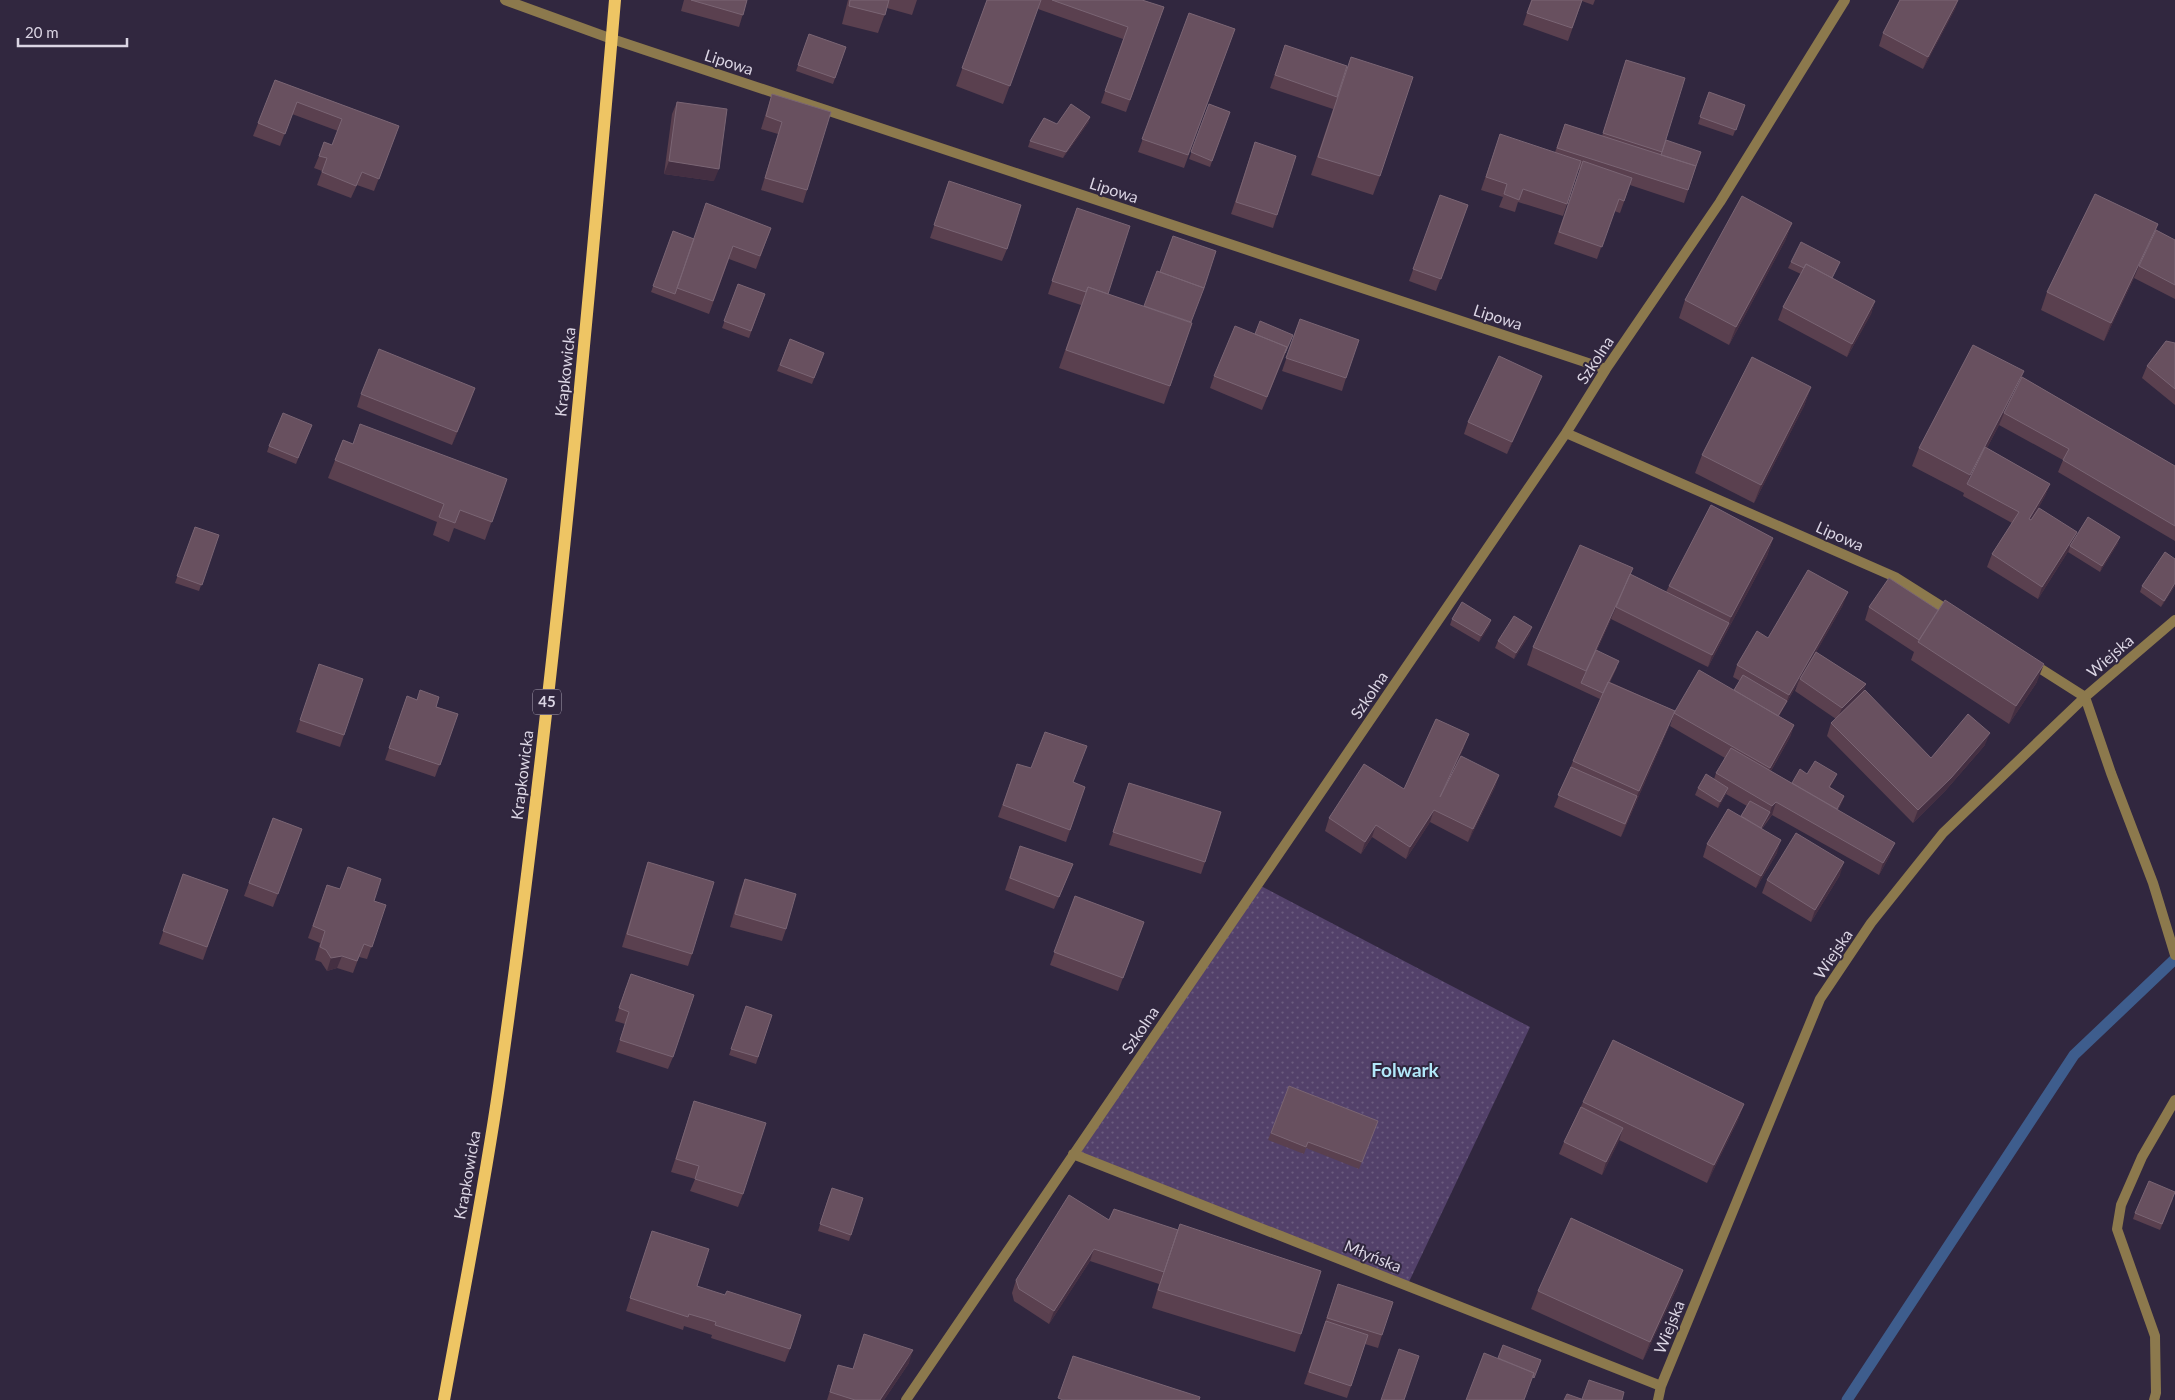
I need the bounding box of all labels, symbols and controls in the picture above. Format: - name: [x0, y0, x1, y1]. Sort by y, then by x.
- scale bar: [18, 15, 126, 47]
- text: 20 m: [25, 23, 59, 41]
- street label: Lipowa: [702, 45, 756, 78]
- street label: Lipowa: [1087, 173, 1141, 206]
- street label: Lipowa: [1471, 300, 1525, 333]
- street label: Krapkowicka: [550, 326, 579, 418]
- street label: Szkolna: [1572, 332, 1617, 387]
- street label: Lipowa: [1813, 517, 1867, 554]
- street label: Wiejska: [2082, 630, 2137, 681]
- street label: Szkolna: [1346, 667, 1391, 722]
- road number: 45: [533, 690, 561, 714]
- street label: Krapkowicka: [507, 729, 536, 821]
- street label: Wiejska: [1809, 925, 1856, 982]
- street label: Szkolna: [1117, 1002, 1162, 1057]
- district label: Folwark: [1371, 1058, 1440, 1081]
- street label: Krapkowicka: [449, 1129, 484, 1221]
- street label: Młyńska: [1342, 1236, 1404, 1276]
- street label: Wiejska: [1649, 1297, 1688, 1356]

